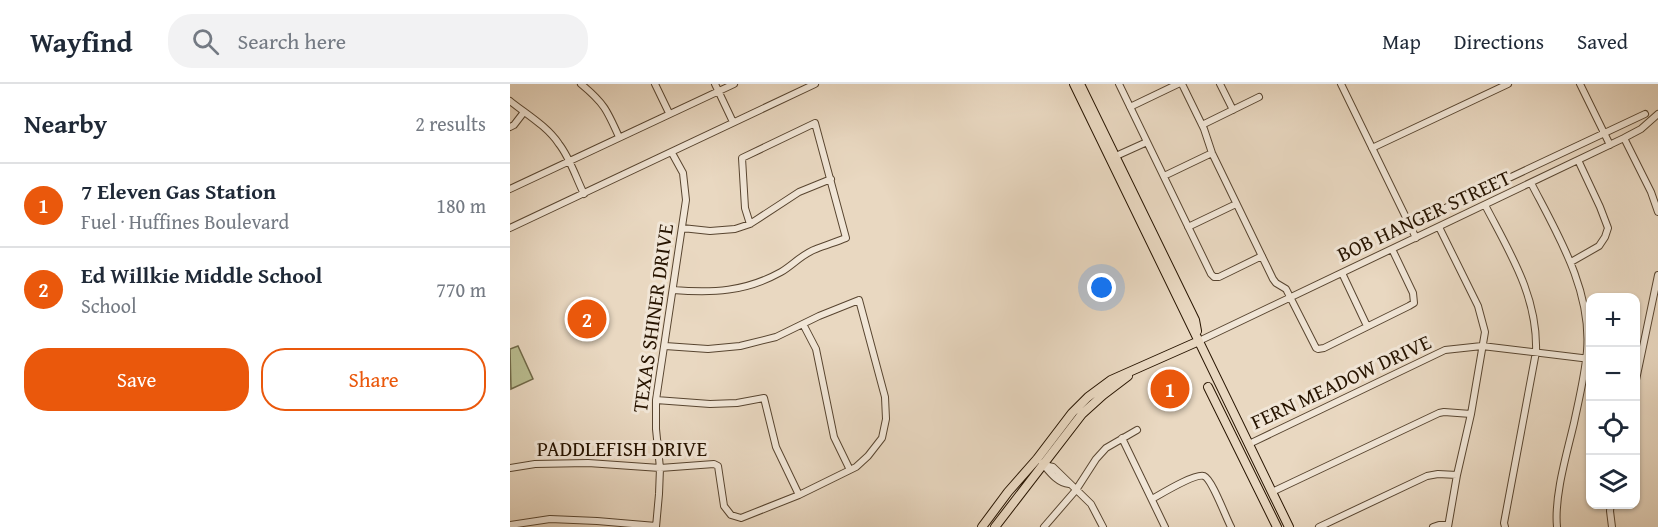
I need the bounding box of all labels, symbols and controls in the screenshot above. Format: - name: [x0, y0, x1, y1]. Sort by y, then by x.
- search box: [168, 14, 588, 68]
- text: Wayfind: [30, 21, 132, 62]
- icon: search: [189, 25, 222, 58]
- text: Search here: [237, 25, 346, 57]
- text: Map: [1382, 26, 1421, 57]
- text: Directions: [1454, 26, 1544, 57]
- text: Saved: [1577, 26, 1628, 57]
- text: Nearby: [24, 104, 107, 143]
- text: 2 results: [415, 109, 486, 138]
- street label: BOB HANGER STREET: [1332, 162, 1516, 269]
- text: 7 Eleven Gas Station: [81, 175, 276, 207]
- text: 1: [38, 191, 49, 220]
- text: 180 m: [436, 191, 486, 220]
- text: Fuel · Huffines Boulevard: [81, 207, 289, 236]
- street label: TEXAS SHINER DRIVE: [624, 221, 681, 414]
- text: Ed Willkie Middle School: [81, 259, 322, 291]
- your location: [1087, 273, 1116, 302]
- text: 2: [38, 275, 49, 304]
- text: 770 m: [436, 275, 486, 304]
- text: School: [81, 291, 137, 320]
- map controls: [1586, 293, 1640, 509]
- button: +: [1586, 293, 1640, 347]
- pin: 2: [568, 296, 607, 342]
- street label: FERN MEADOW DRIVE: [1246, 326, 1436, 437]
- button: −: [1586, 347, 1640, 401]
- button: Save: [24, 348, 249, 411]
- button: Share: [261, 348, 486, 411]
- pin: 1: [1150, 366, 1190, 412]
- button: locate: [1586, 401, 1640, 455]
- street label: PADDLEFISH DRIVE: [537, 433, 708, 464]
- button: layers: [1586, 455, 1640, 509]

